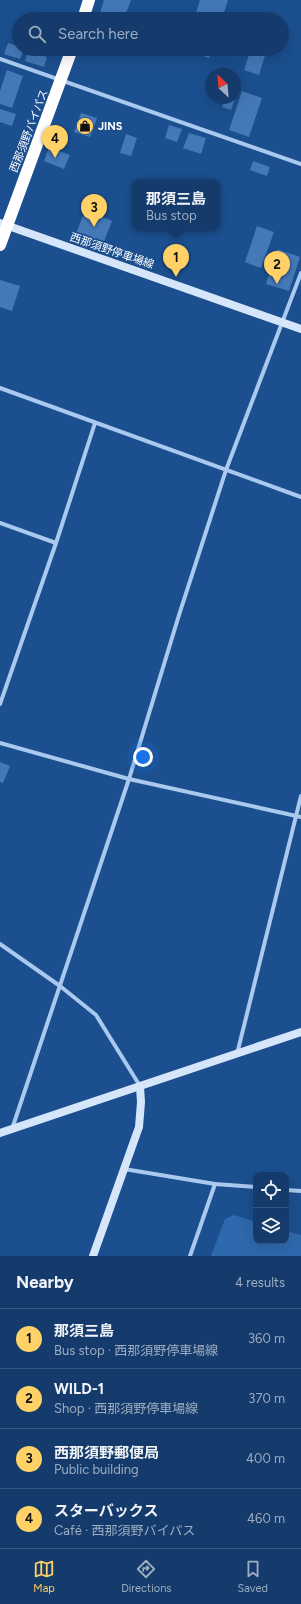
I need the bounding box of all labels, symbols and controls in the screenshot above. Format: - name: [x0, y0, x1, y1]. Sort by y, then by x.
- search box: [12, 12, 289, 56]
- icon: search: [26, 23, 48, 45]
- text: Search here: [58, 25, 138, 43]
- north arrow: [205, 68, 241, 104]
- street label: 西那須野バイパス: [7, 88, 51, 174]
- shop icon: JINS: [75, 116, 95, 136]
- place label: JINS: [98, 120, 123, 133]
- pin: 4: [42, 125, 68, 158]
- popup: [132, 179, 220, 231]
- text: 那須三島: [146, 190, 206, 208]
- pin: 3: [81, 194, 107, 227]
- text: Bus stop: [146, 208, 197, 223]
- street label: 西那須野停車場線: [68, 231, 156, 271]
- pin: 1: [163, 244, 189, 277]
- pin: 2: [264, 251, 290, 284]
- your location: [133, 747, 153, 767]
- map controls: [253, 1172, 289, 1244]
- button: locate: [253, 1172, 289, 1208]
- button: layers: [253, 1208, 289, 1244]
- text: Nearby: [16, 1272, 74, 1292]
- text: 4 results: [235, 1275, 285, 1290]
- text: 那須三島: [54, 1322, 114, 1340]
- text: 1: [26, 1331, 32, 1346]
- text: 360 m: [248, 1331, 285, 1346]
- text: Bus stop · 西那須野停車場線: [54, 1343, 218, 1358]
- text: WILD-1: [54, 1380, 104, 1398]
- text: 2: [25, 1391, 33, 1406]
- text: 370 m: [248, 1391, 285, 1406]
- text: Shop · 西那須野停車場線: [54, 1401, 198, 1416]
- text: 西那須野郵便局: [54, 1444, 159, 1462]
- text: 3: [25, 1451, 33, 1466]
- text: 400 m: [246, 1451, 285, 1466]
- text: Public building: [54, 1462, 139, 1477]
- text: スターバックス: [54, 1502, 158, 1520]
- text: 4: [25, 1511, 33, 1526]
- text: 460 m: [247, 1511, 285, 1526]
- text: Café · 西那須野バイパス: [54, 1523, 195, 1538]
- tab: Map: [33, 1558, 55, 1595]
- tab: Directions: [121, 1558, 171, 1595]
- tab: Saved: [238, 1558, 268, 1595]

